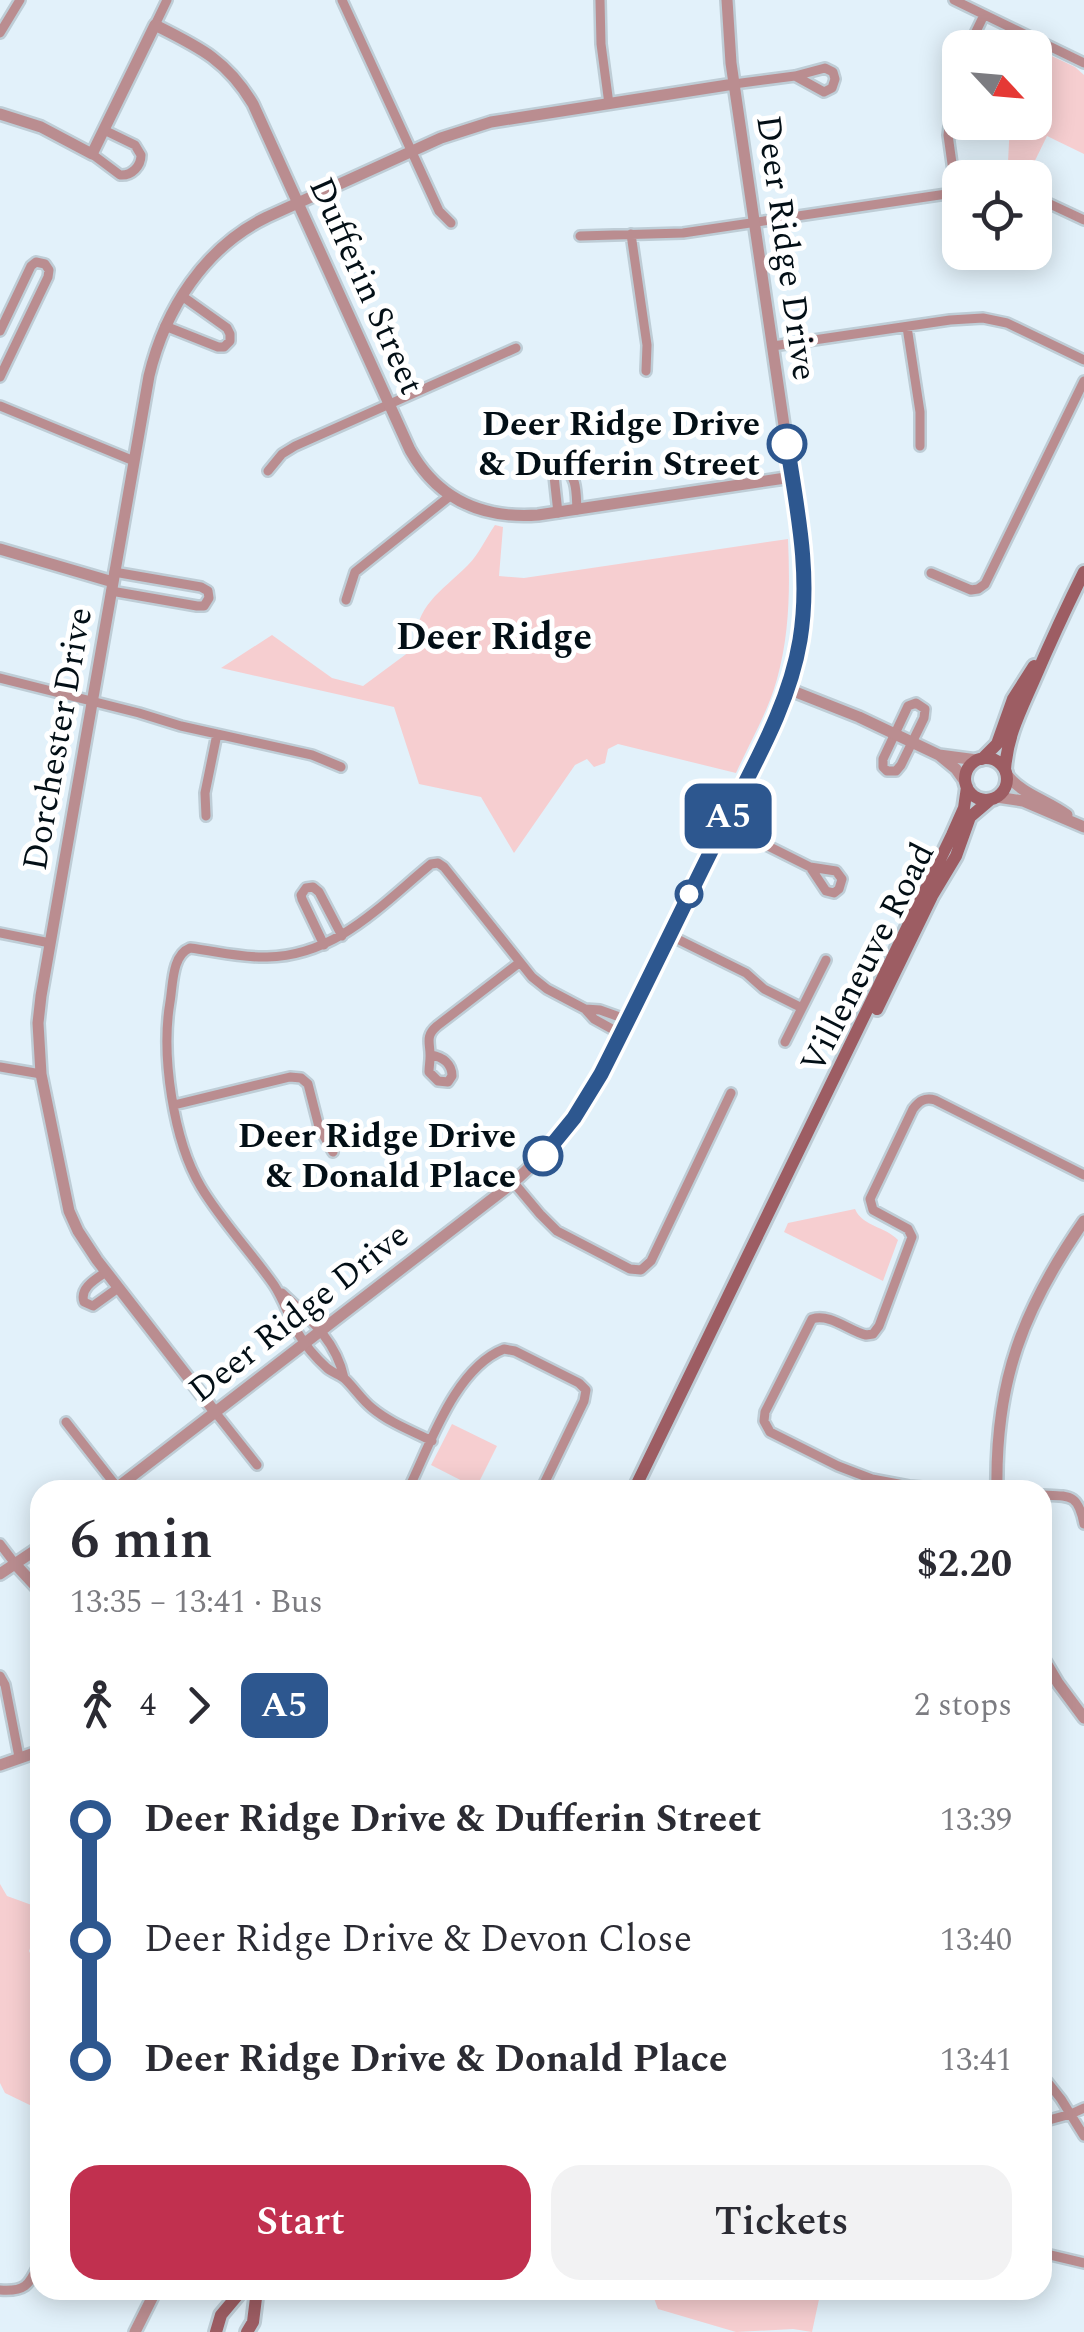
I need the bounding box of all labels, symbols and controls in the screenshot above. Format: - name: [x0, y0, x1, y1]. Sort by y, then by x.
- north arrow: [942, 30, 1052, 140]
- map controls: [942, 30, 1052, 270]
- street label: Deer Ridge Drive: [741, 112, 831, 384]
- button: locate: [942, 160, 1052, 270]
- street label: Dufferin Street: [294, 169, 438, 403]
- place label: Deer Ridge Drive & Dufferin Street: [478, 398, 760, 491]
- marker: Deer Ridge Drive & Dufferin Street: [768, 425, 806, 463]
- street label: Dorchester Drive: [9, 603, 107, 875]
- district label: Deer Ridge: [396, 609, 592, 667]
- line badge: A5: [683, 784, 773, 848]
- text: A5: [705, 790, 751, 843]
- street label: Villeneuve Road: [787, 833, 949, 1083]
- unlabelled marker: [676, 881, 702, 907]
- place label: Deer Ridge Drive & Donald Place: [238, 1110, 516, 1203]
- marker: Deer Ridge Drive & Donald Place: [524, 1137, 562, 1175]
- street label: Deer Ridge Drive: [177, 1210, 421, 1416]
- text: 6 min: [70, 1499, 213, 1582]
- text: $2.20: [917, 1536, 1012, 1594]
- text: 13:35 – 13:41 · Bus: [70, 1578, 323, 1627]
- icon: walk: [70, 1678, 125, 1733]
- icon: forward: [171, 1678, 226, 1733]
- text: A5: [261, 1679, 308, 1732]
- text: 4: [140, 1681, 156, 1730]
- text: 2 stops: [914, 1681, 1012, 1730]
- text: Deer Ridge Drive & Dufferin Street: [144, 1791, 761, 1849]
- text: 13:39: [940, 1796, 1012, 1845]
- text: Deer Ridge Drive & Devon Close: [144, 1911, 692, 1969]
- text: 13:40: [940, 1916, 1012, 1965]
- text: Deer Ridge Drive & Donald Place: [144, 2031, 728, 2089]
- text: 13:41: [940, 2036, 1012, 2085]
- button: Start: [70, 2165, 531, 2280]
- button: Tickets: [551, 2165, 1012, 2280]

